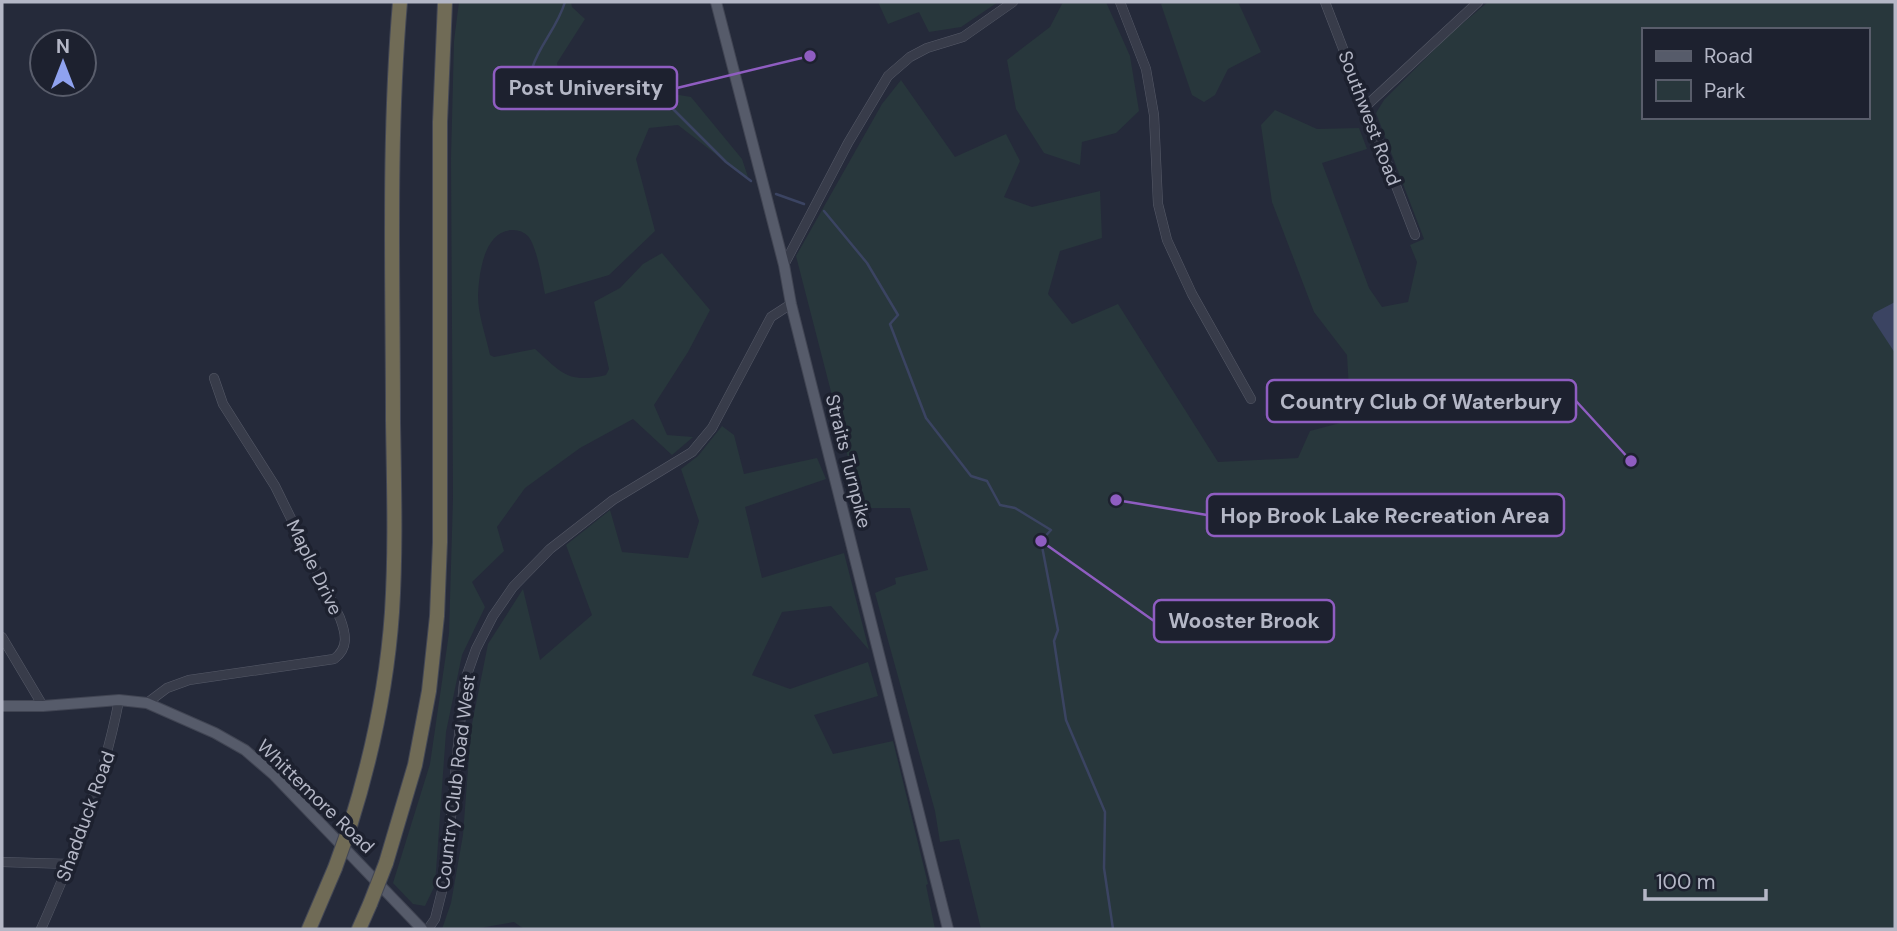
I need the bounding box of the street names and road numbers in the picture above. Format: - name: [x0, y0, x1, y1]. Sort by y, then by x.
- street label: Southwest Road: [1332, 47, 1407, 189]
- street label: Straits Turnpike: [820, 392, 877, 531]
- street label: Maple Drive: [281, 515, 348, 619]
- street label: Country Club Road West: [430, 673, 481, 891]
- street label: Whittemore Road: [251, 734, 380, 859]
- street label: Shadduck Road: [50, 748, 121, 885]

